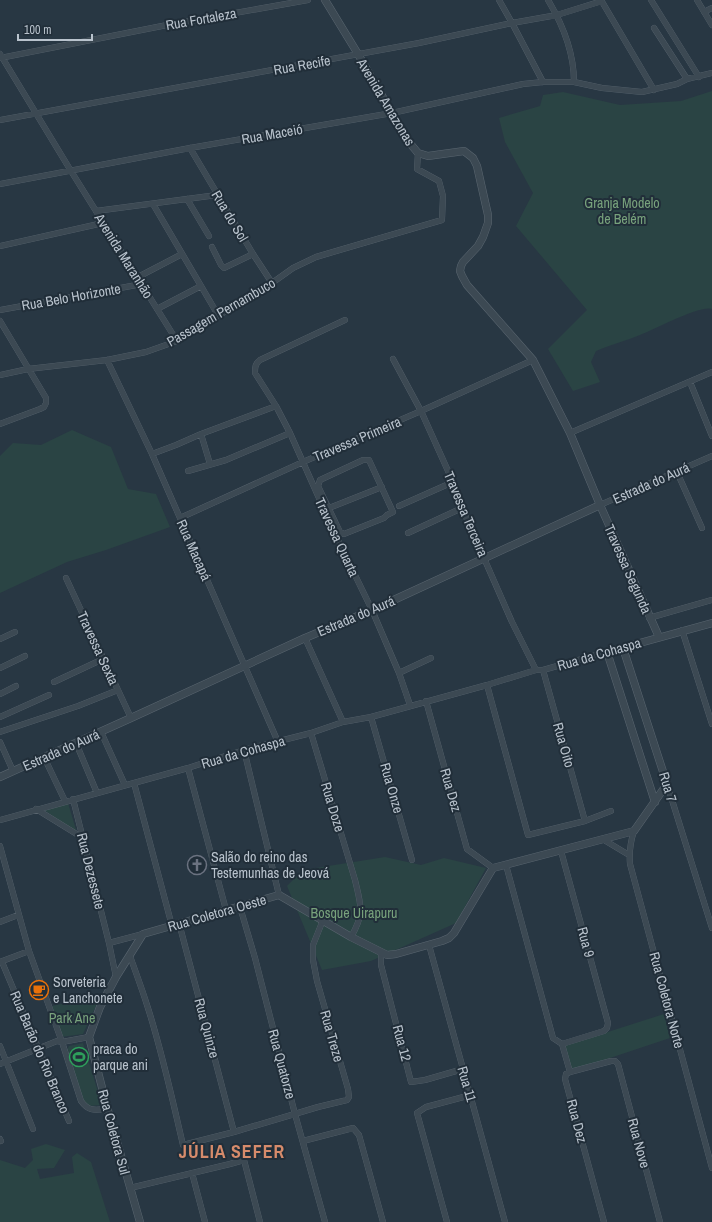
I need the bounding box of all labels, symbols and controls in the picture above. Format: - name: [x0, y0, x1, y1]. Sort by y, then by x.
- street label: Rua Fortaleza: [164, 4, 238, 34]
- scale bar: [18, 16, 92, 42]
- text: 100 m: [24, 22, 51, 38]
- street label: Rua Recife: [272, 51, 332, 79]
- street label: Avenida Amazonas: [352, 54, 419, 149]
- street label: Rua Maceió: [240, 120, 304, 148]
- street label: Rua do Sol: [208, 187, 252, 245]
- park label: Granja Modelo de Belém: [584, 194, 660, 228]
- street label: Avenida Maranhão: [90, 209, 157, 302]
- street label: Passagem Pernambuco: [163, 274, 279, 350]
- street label: Rua Belo Horizonte: [20, 279, 122, 315]
- street label: Travessa Primeira: [310, 412, 404, 466]
- street label: Estrada do Aurá: [610, 458, 693, 508]
- street label: Travessa Terceira: [440, 468, 492, 560]
- street label: Travessa Quarta: [311, 495, 363, 580]
- street label: Rua Macapá: [173, 517, 216, 584]
- street label: Travessa Segunda: [600, 522, 656, 617]
- street label: Estrada do Aurá: [315, 591, 398, 640]
- street label: Travessa Sexta: [73, 608, 123, 688]
- street label: Rua da Cohaspa: [555, 633, 643, 675]
- street label: Rua Oito: [549, 720, 579, 770]
- street label: Estrada do Aurá: [20, 725, 103, 775]
- street label: Rua da Cohaspa: [199, 731, 287, 773]
- street label: Rua Onze: [376, 761, 408, 815]
- street label: Rua Dez: [436, 766, 466, 814]
- street label: Rua 7: [655, 770, 681, 804]
- street label: Rua Doze: [317, 780, 349, 834]
- street label: Rua Dezessete: [73, 831, 109, 911]
- place label: Salão do reino das Testemunhas de Jeová: [211, 848, 330, 882]
- church icon: Salão do reino das Testemunhas de Jeová: [186, 854, 208, 876]
- street label: Rua Coletora Oeste: [166, 890, 268, 936]
- park label: Bosque Uirapuru: [311, 904, 397, 922]
- street label: Rua 9: [573, 925, 599, 959]
- street label: Rua Coletora Norte: [646, 950, 688, 1050]
- place label: Sorveteria e Lanchonete: [53, 973, 123, 1007]
- cafe icon: Sorveteria e Lanchonete: [28, 979, 50, 1001]
- street label: Rua Barão do Rio Branco: [6, 988, 74, 1116]
- street label: Rua Quinze: [190, 996, 224, 1060]
- street label: Rua Treze: [316, 1008, 348, 1064]
- park label: Park Ane: [49, 1009, 95, 1027]
- street label: Rua 12: [389, 1023, 415, 1063]
- street label: Rua Quatorze: [264, 1027, 300, 1101]
- place label: praca do parque ani: [93, 1040, 148, 1074]
- sports icon: praca do parque ani: [68, 1046, 90, 1068]
- street label: Rua 11: [453, 1064, 481, 1104]
- street label: Rua Coletora Sul: [94, 1087, 134, 1177]
- street label: Rua Dez: [563, 1097, 592, 1145]
- street label: Rua Nove: [624, 1116, 654, 1170]
- district label: JÚLIA SEFER: [179, 1139, 285, 1164]

